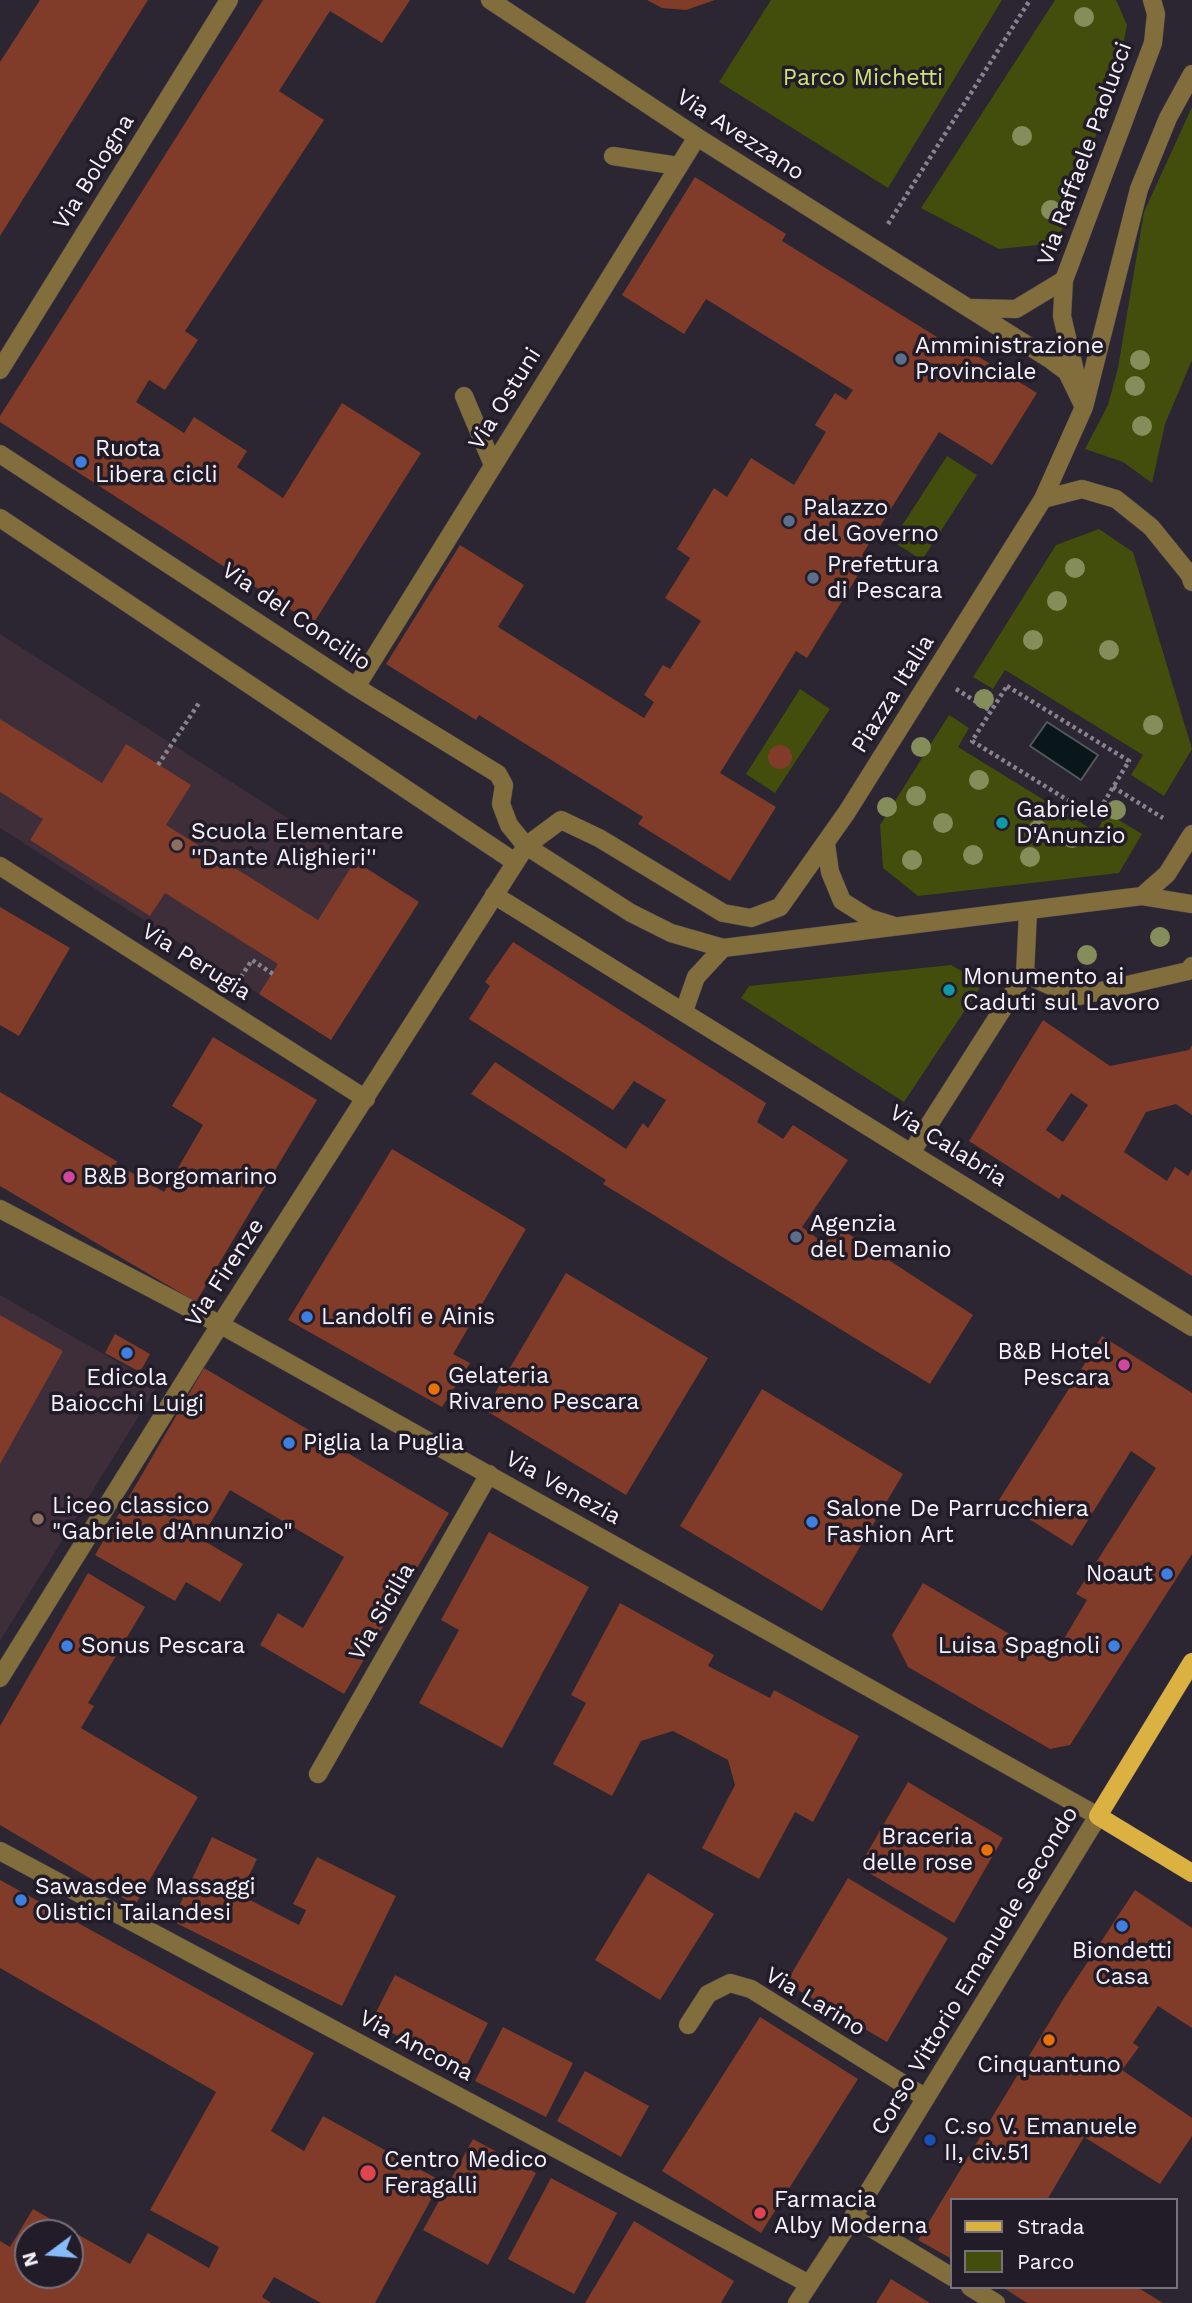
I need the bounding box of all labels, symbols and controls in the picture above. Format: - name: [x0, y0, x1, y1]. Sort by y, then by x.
- street label: Via Raffaele Paolucci: [1032, 38, 1138, 270]
- park label: Parco Michetti: [783, 64, 943, 92]
- street label: Via Avezzano: [671, 83, 809, 187]
- street label: Via Bologna: [48, 109, 140, 235]
- place label: Amministrazione Provinciale: [915, 332, 1104, 386]
- street label: Via Ostuni: [463, 343, 547, 455]
- marker: Amministrazione Provinciale: [893, 351, 909, 367]
- place label: Ruota Libera cicli: [95, 435, 218, 489]
- marker: Ruota Libera cicli: [73, 454, 89, 470]
- place label: Palazzo del Governo: [803, 494, 939, 548]
- marker: Palazzo del Governo: [781, 513, 797, 529]
- place label: Prefettura di Pescara: [827, 551, 943, 605]
- street label: Via del Concilio: [216, 557, 376, 677]
- marker: Prefettura di Pescara: [805, 570, 821, 586]
- street label: Piazza Italia: [846, 630, 940, 758]
- place label: Gabriele D'Anunzio: [1016, 796, 1126, 850]
- marker: Gabriele D'Anunzio: [994, 815, 1010, 831]
- place label: Scuola Elementare ''Dante Alighieri'': [191, 818, 404, 872]
- marker: Scuola Elementare ''Dante Alighieri'': [169, 837, 185, 853]
- street label: Via Perugia: [136, 917, 256, 1007]
- place label: Monumento ai Caduti sul Lavoro: [963, 963, 1160, 1017]
- marker: Monumento ai Caduti sul Lavoro: [941, 982, 957, 998]
- street label: Via Calabria: [884, 1099, 1012, 1193]
- place label: B&B Borgomarino: [83, 1163, 277, 1191]
- marker: B&B Borgomarino: [61, 1169, 77, 1185]
- place label: Agenzia del Demanio: [810, 1210, 952, 1264]
- street label: Via Firenze: [180, 1214, 270, 1332]
- marker: Agenzia del Demanio: [788, 1229, 804, 1245]
- place label: Landolfi e Ainis: [321, 1303, 495, 1331]
- marker: Landolfi e Ainis: [299, 1309, 315, 1325]
- place label: B&B Hotel Pescara: [998, 1338, 1110, 1392]
- marker: Edicola Baiocchi Luigi: [119, 1345, 135, 1361]
- marker: B&B Hotel Pescara: [1116, 1357, 1132, 1373]
- place label: Gelateria Rivareno Pescara: [448, 1362, 639, 1416]
- place label: Edicola Baiocchi Luigi: [50, 1364, 204, 1418]
- marker: Gelateria Rivareno Pescara: [426, 1381, 442, 1397]
- place label: Piglia la Puglia: [303, 1429, 464, 1457]
- marker: Piglia la Puglia: [281, 1435, 297, 1451]
- street label: Via Venezia: [500, 1445, 626, 1531]
- place label: Liceo classico "Gabriele d'Annunzio": [52, 1492, 293, 1546]
- place label: Salone De Parrucchiera Fashion Art: [826, 1495, 1089, 1549]
- marker: Liceo classico "Gabriele d'Annunzio": [30, 1511, 46, 1527]
- marker: Salone De Parrucchiera Fashion Art: [804, 1514, 820, 1530]
- street label: Via Sicilia: [343, 1558, 421, 1666]
- place label: Noaut: [1086, 1560, 1153, 1588]
- marker: Noaut: [1159, 1566, 1175, 1582]
- place label: Sonus Pescara: [81, 1632, 245, 1660]
- place label: Luisa Spagnoli: [938, 1632, 1100, 1660]
- marker: Sonus Pescara: [59, 1638, 75, 1654]
- marker: Luisa Spagnoli: [1106, 1638, 1122, 1654]
- street label: Corso Vittorio Emanuele Secondo: [866, 1802, 1084, 2140]
- place label: Braceria delle rose: [862, 1823, 973, 1877]
- marker: Braceria delle rose: [979, 1842, 995, 1858]
- place label: Sawasdee Massaggi Olistici Tailandesi: [35, 1873, 256, 1927]
- marker: Sawasdee Massaggi Olistici Tailandesi: [13, 1892, 29, 1908]
- marker: Biondetti Casa: [1114, 1918, 1130, 1934]
- place label: Biondetti Casa: [1072, 1937, 1172, 1991]
- street label: Via Larino: [760, 1961, 870, 2043]
- street label: Via Ancona: [354, 2004, 478, 2088]
- marker: Cinquantuno: [1041, 2032, 1057, 2048]
- place label: Cinquantuno: [977, 2051, 1121, 2079]
- place label: C.so V. Emanuele II, civ.51: [944, 2113, 1137, 2167]
- marker: C.so V. Emanuele II, civ.51: [922, 2132, 938, 2148]
- place label: Centro Medico Feragalli: [384, 2146, 547, 2200]
- marker: Centro Medico Feragalli: [358, 2163, 378, 2183]
- place label: Farmacia Alby Moderna: [774, 2186, 928, 2240]
- legend: [950, 2198, 1178, 2289]
- marker: Farmacia Alby Moderna: [752, 2205, 768, 2221]
- text: Strada: [1017, 2214, 1084, 2239]
- north arrow: [14, 2219, 84, 2289]
- text: N: [17, 2249, 43, 2269]
- text: Parco: [1017, 2249, 1074, 2274]

